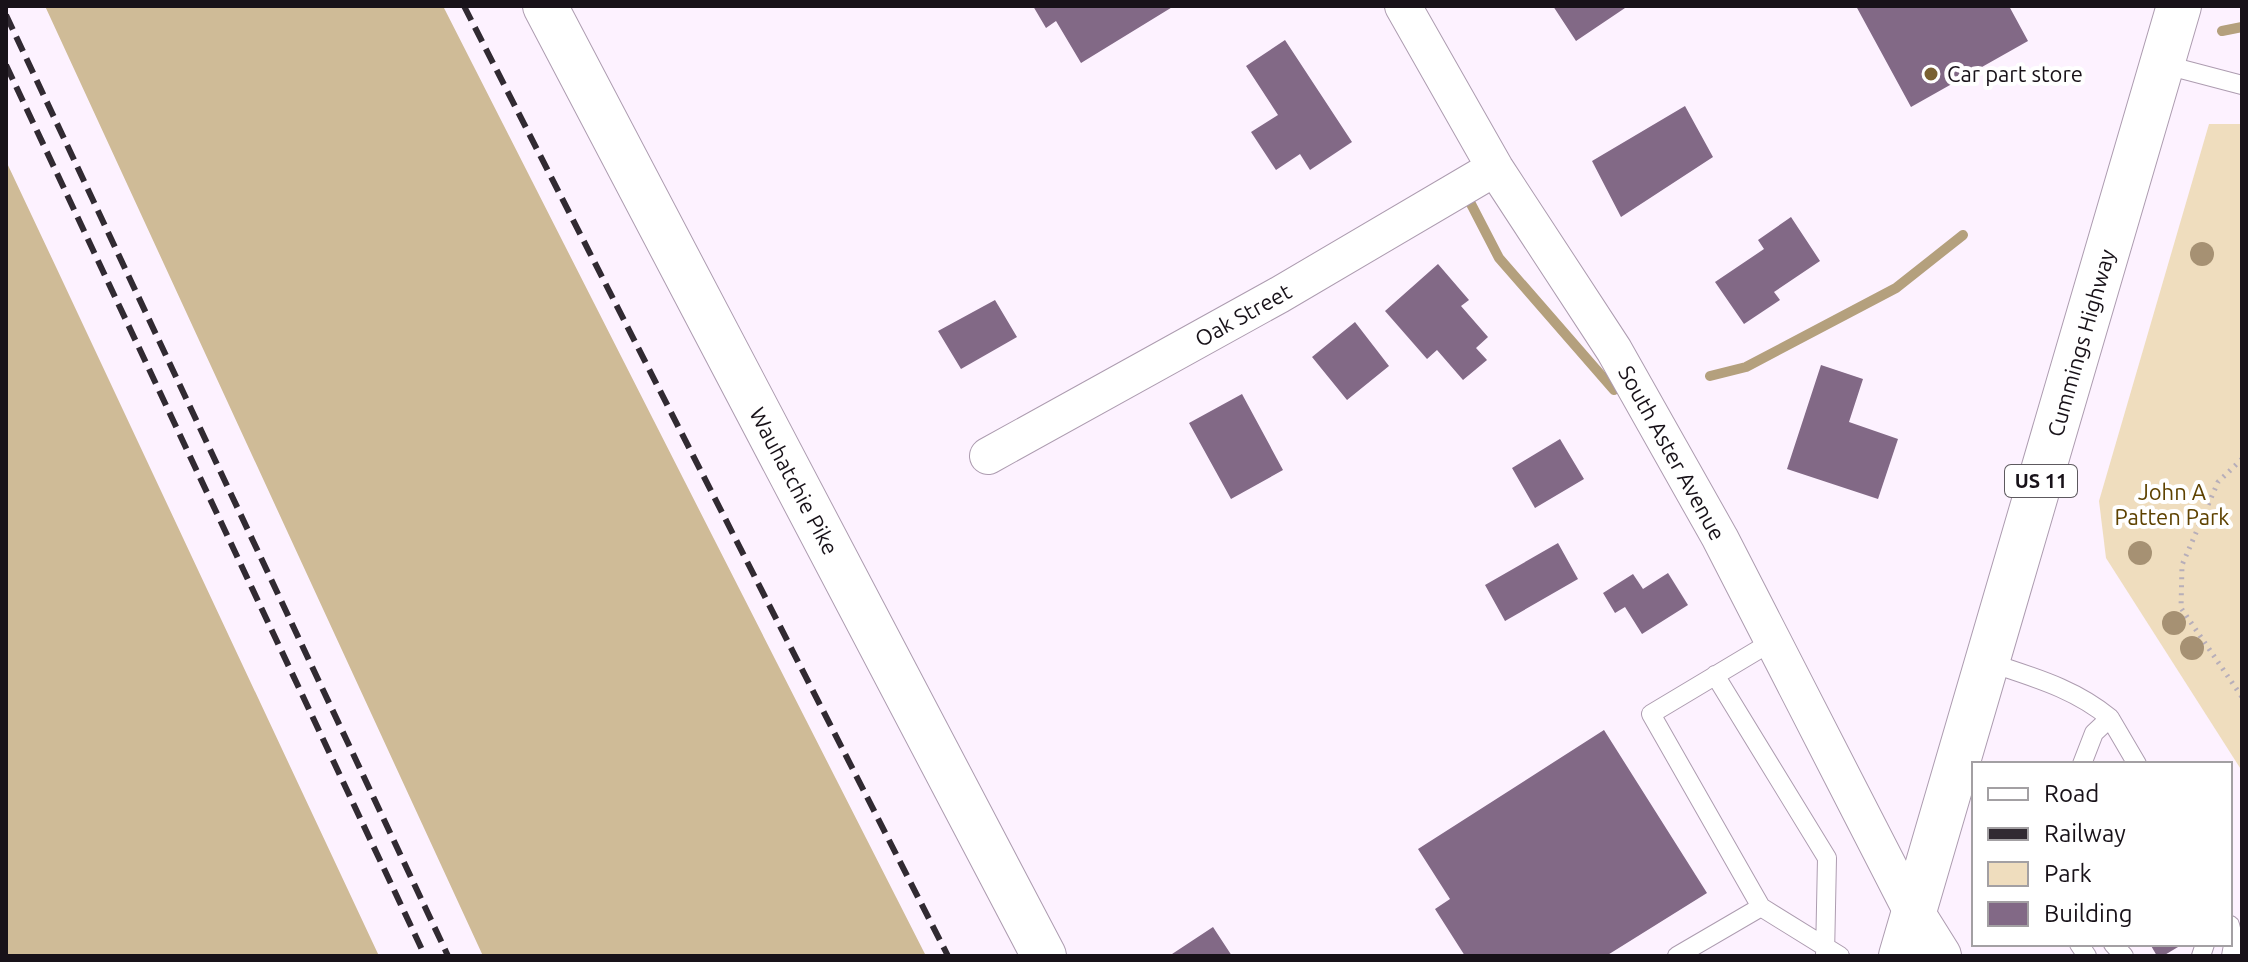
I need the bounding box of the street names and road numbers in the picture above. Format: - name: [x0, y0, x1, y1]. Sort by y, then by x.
- street label: Cummings Highway: [2042, 246, 2119, 439]
- street label: Oak Street: [1190, 278, 1295, 351]
- street label: South Aster Avenue: [1614, 361, 1731, 544]
- street label: Wauhatchie Pike: [745, 403, 844, 559]
- road number: US 11: [2005, 465, 2077, 497]

